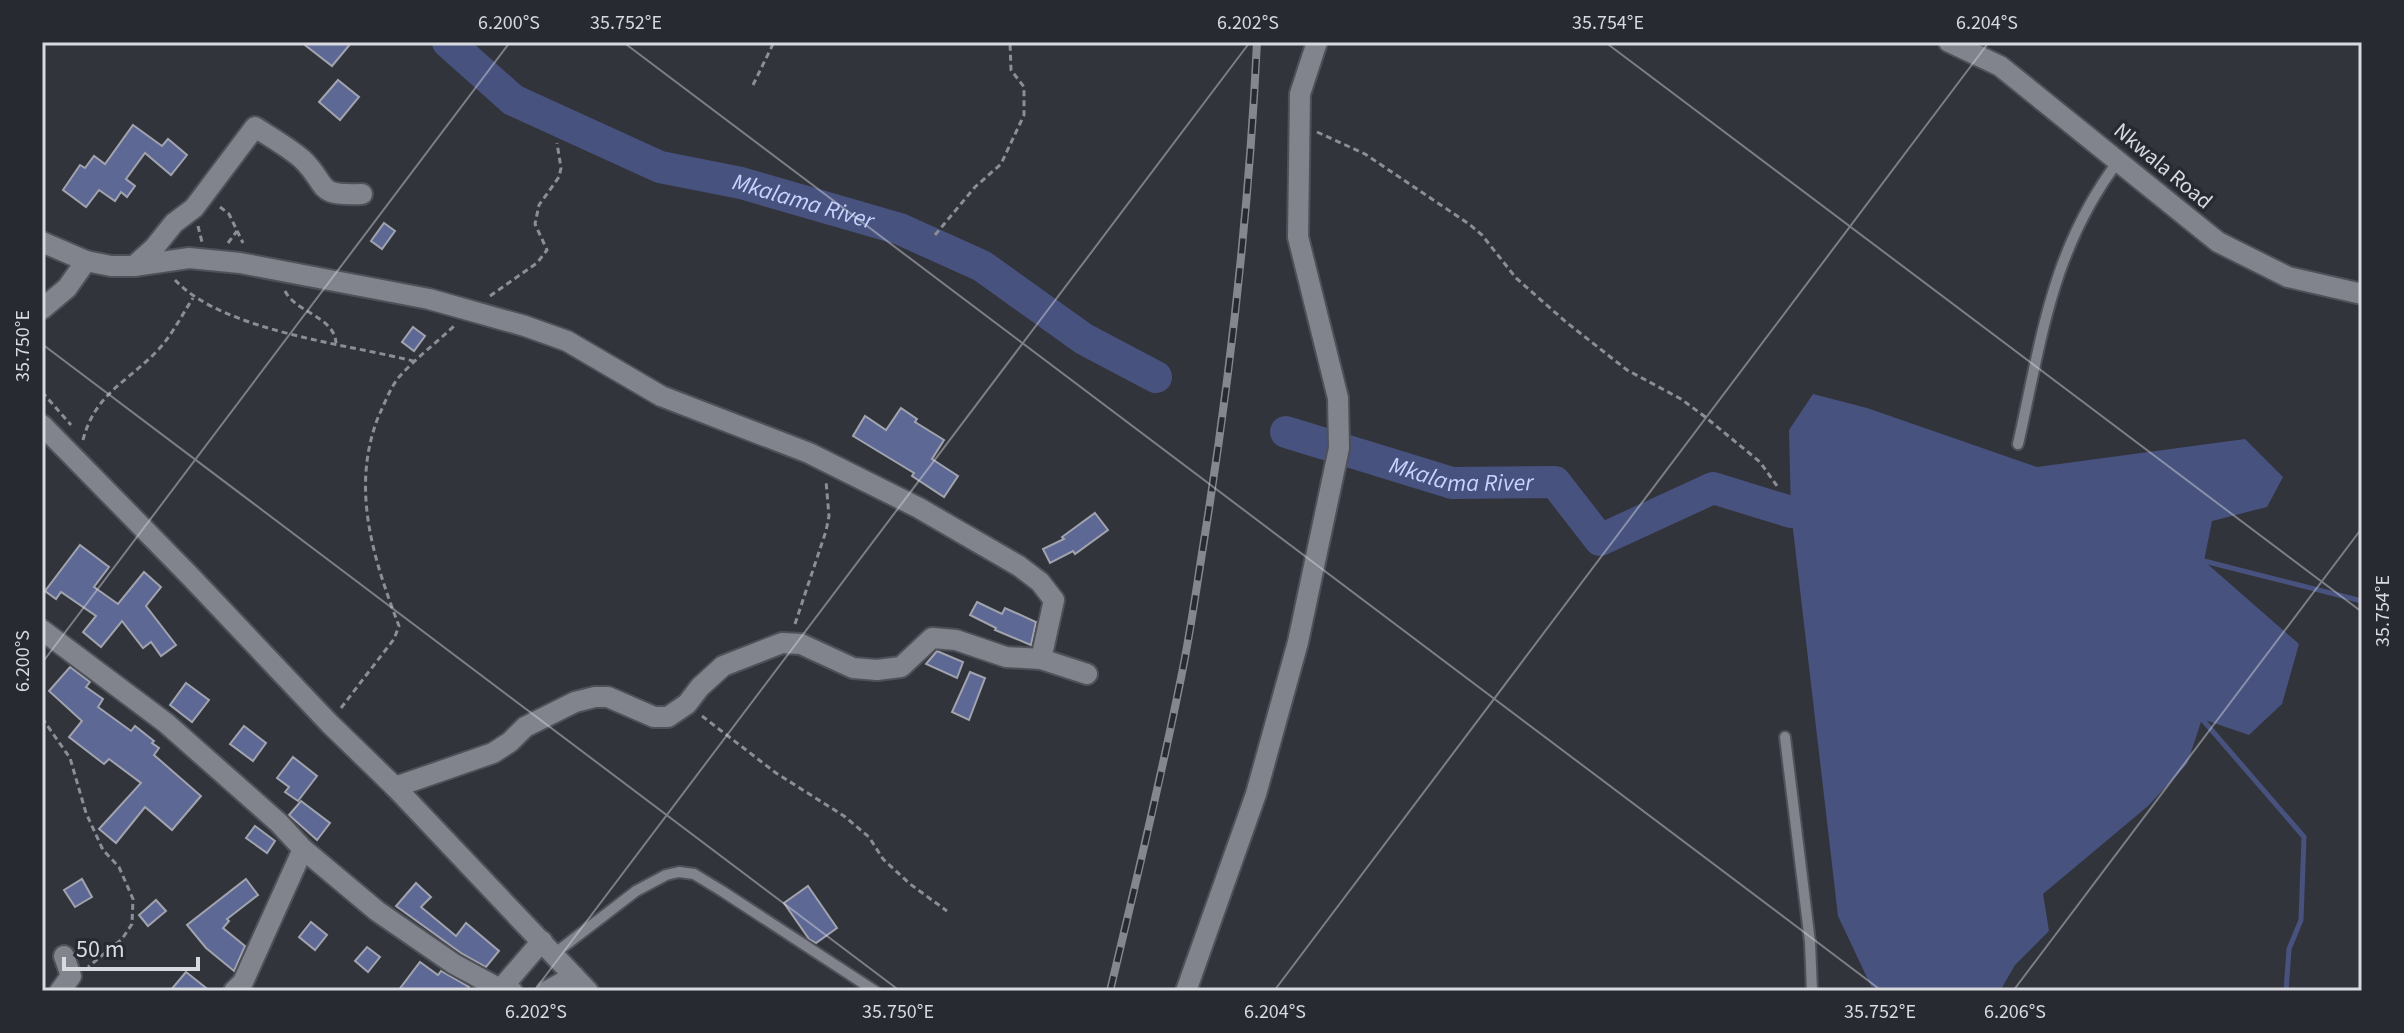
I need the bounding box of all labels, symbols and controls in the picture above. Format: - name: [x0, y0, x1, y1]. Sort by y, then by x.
- text: 6.200°S: [478, 9, 540, 37]
- text: 35.752°E: [590, 9, 662, 37]
- text: 6.202°S: [1217, 9, 1279, 37]
- text: 35.754°E: [1572, 9, 1644, 37]
- text: 6.204°S: [1956, 9, 2018, 37]
- street label: Nkwala Road: [2107, 115, 2219, 217]
- water label: Mkalama River: [728, 164, 880, 239]
- text: 35.750°E: [9, 310, 37, 382]
- water label: Mkalama River: [1385, 447, 1535, 501]
- text: 35.754°E: [2369, 575, 2397, 647]
- text: 6.200°S: [9, 630, 37, 692]
- scale bar: [64, 921, 198, 971]
- text: 50 m: [76, 932, 125, 967]
- text: 6.202°S: [505, 998, 567, 1026]
- text: 35.750°E: [862, 998, 934, 1026]
- text: 6.204°S: [1244, 998, 1306, 1026]
- text: 35.752°E: [1844, 998, 1916, 1026]
- text: 6.206°S: [1984, 998, 2046, 1026]

